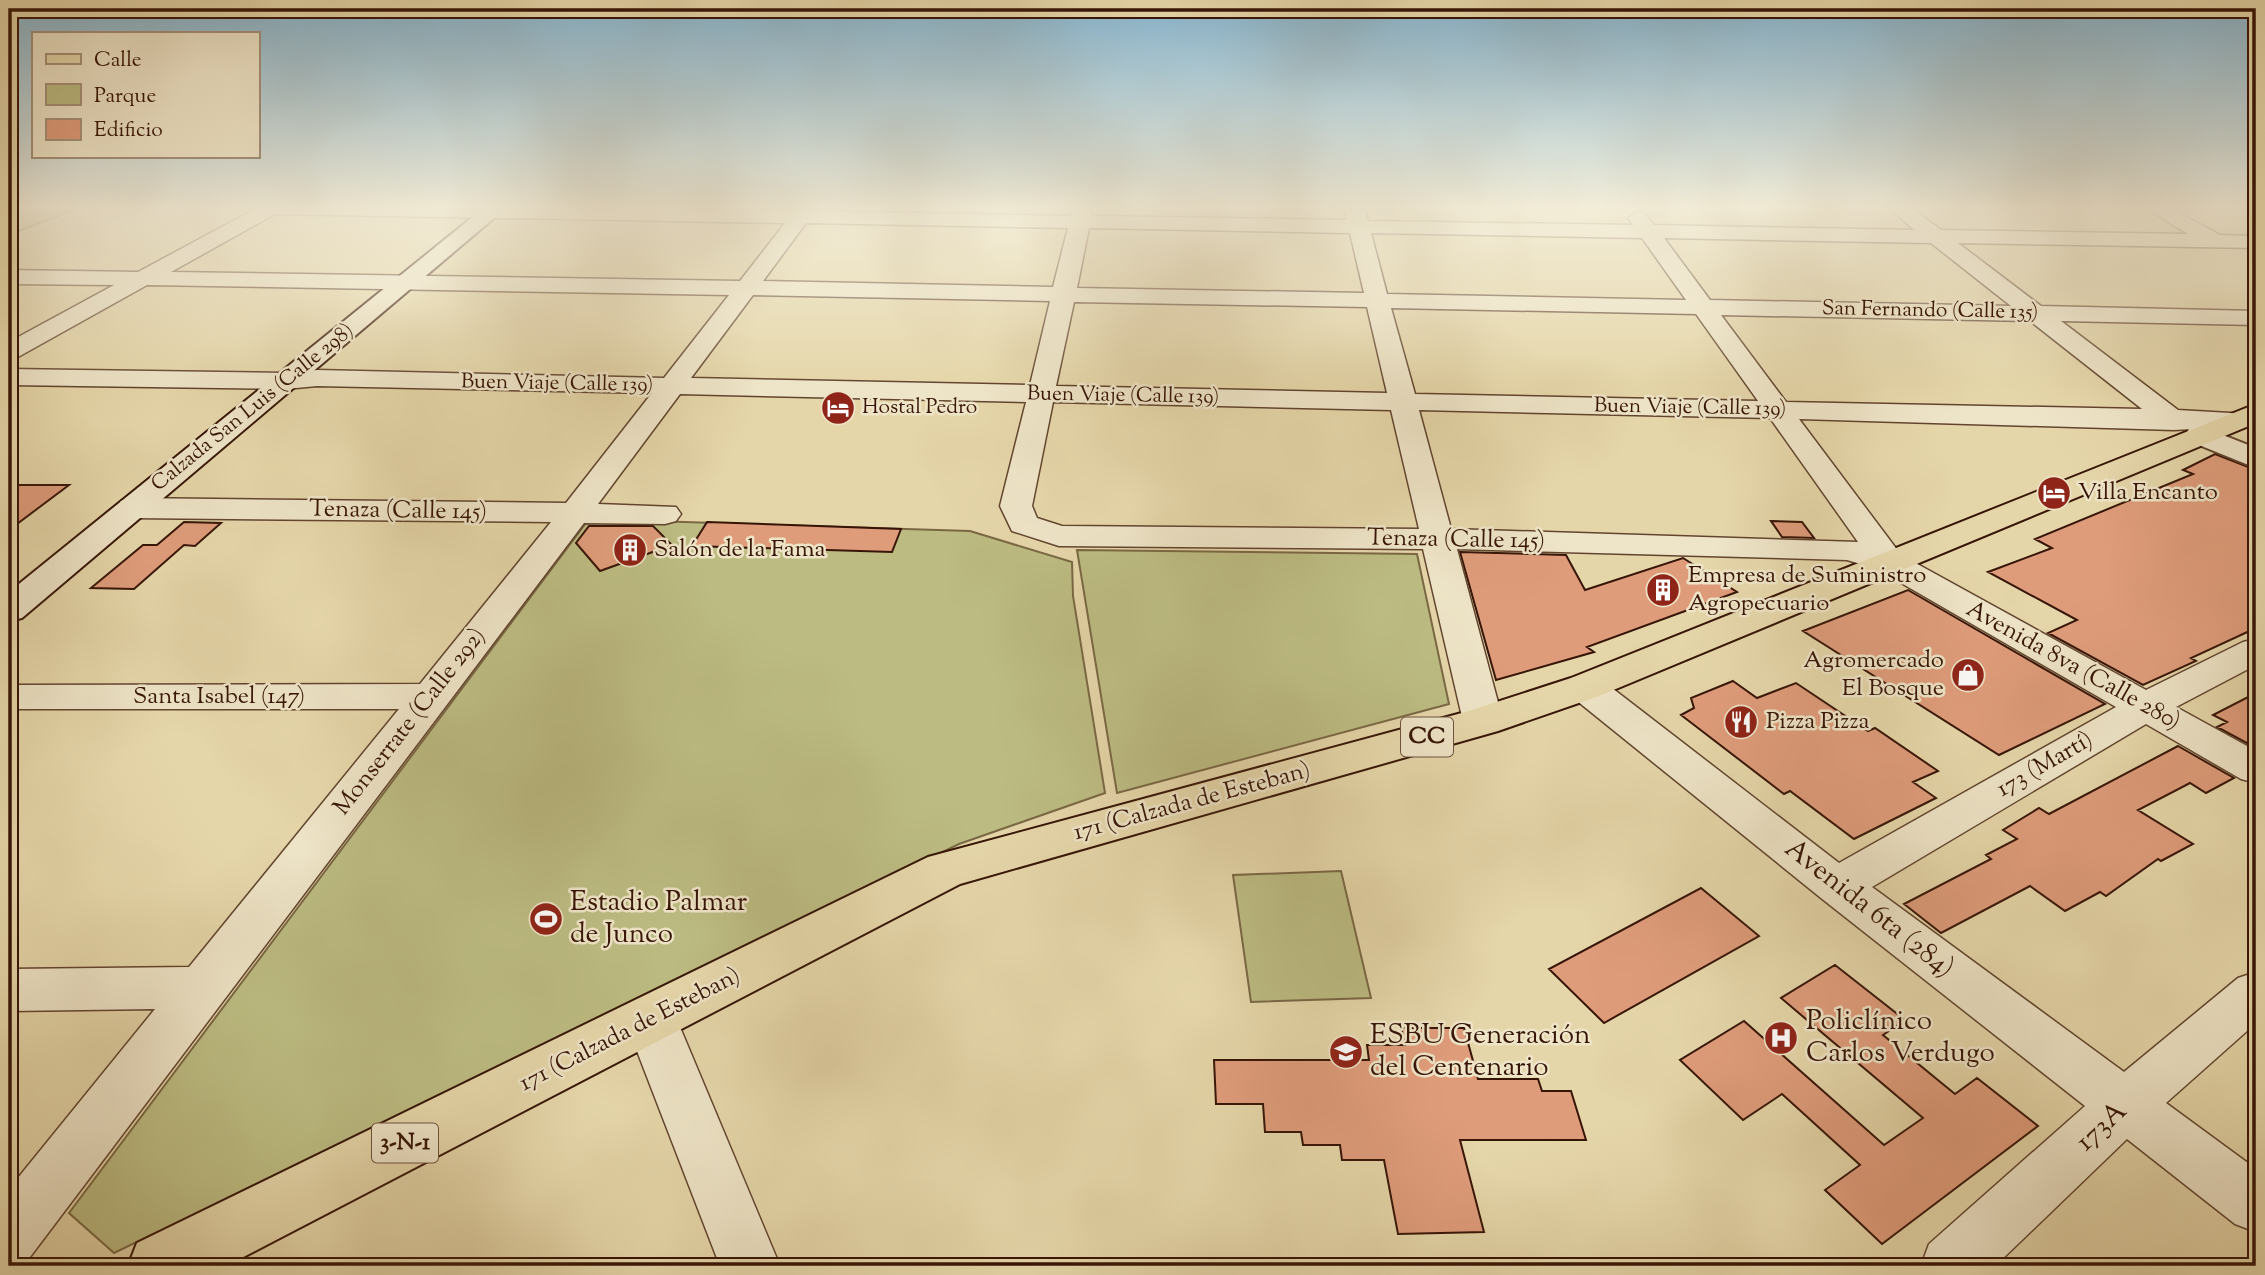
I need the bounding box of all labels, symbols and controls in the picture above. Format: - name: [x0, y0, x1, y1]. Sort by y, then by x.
- legend: [32, 32, 259, 158]
- text: Calle: [94, 46, 142, 76]
- text: Parque: [94, 82, 156, 112]
- text: Edificio: [94, 116, 163, 146]
- street label: San Fernando (Calle 135): [1822, 294, 2038, 328]
- street label: Calzada San Luis (Calle 298): [145, 317, 361, 499]
- street label: Buen Viaje (Calle 139): [460, 367, 654, 401]
- street label: Buen Viaje (Calle 139): [1026, 379, 1220, 413]
- hotel icon: Hostal Pedro: [819, 389, 857, 427]
- street label: Buen Viaje (Calle 139): [1593, 391, 1787, 425]
- place label: Hostal Pedro: [862, 393, 977, 423]
- hotel icon: Villa Encanto: [2035, 474, 2073, 512]
- place label: Villa Encanto: [2078, 476, 2218, 510]
- street label: Tenaza (Calle 145): [309, 492, 487, 530]
- street label: Tenaza (Calle 145): [1367, 521, 1545, 559]
- building icon: Salón de la Fama: [611, 531, 649, 569]
- place label: Salón de la Fama: [654, 533, 826, 567]
- place label: Empresa de Suministro Agropecuario: [1688, 559, 1926, 621]
- building icon: Empresa de Suministro Agropecuario: [1644, 571, 1682, 609]
- street label: Avenida 8va (Calle 280): [1960, 593, 2186, 739]
- street label: Monserrate (Calle 292): [326, 621, 494, 823]
- place label: Agromercado El Bosque: [1803, 644, 1944, 706]
- shop icon: Agromercado El Bosque: [1949, 656, 1987, 694]
- street label: Santa Isabel (147): [133, 680, 305, 714]
- restaurant icon: Pizza Pizza: [1722, 703, 1760, 741]
- place label: Pizza Pizza: [1766, 705, 1870, 739]
- road number: CC: [1401, 718, 1453, 757]
- street label: 173 (Martí): [1990, 724, 2100, 806]
- street label: 171 (Calzada de Esteban): [1070, 754, 1314, 850]
- street label: Avenida 6ta (284): [1776, 830, 1962, 988]
- place label: Estadio Palmar de Junco: [570, 883, 748, 955]
- sports icon: Estadio Palmar de Junco: [527, 900, 565, 938]
- street label: 171 (Calzada de Esteban): [514, 959, 746, 1101]
- place label: Policlínico Carlos Verdugo: [1806, 1002, 1995, 1074]
- place label: ESBU Generación del Centenario: [1370, 1016, 1591, 1088]
- hospital icon: Policlínico Carlos Verdugo: [1762, 1019, 1800, 1057]
- school or university icon: ESBU Generación del Centenario: [1327, 1033, 1365, 1071]
- street label: 173A: [2067, 1093, 2137, 1161]
- road number: 3-N-1: [372, 1124, 438, 1162]

